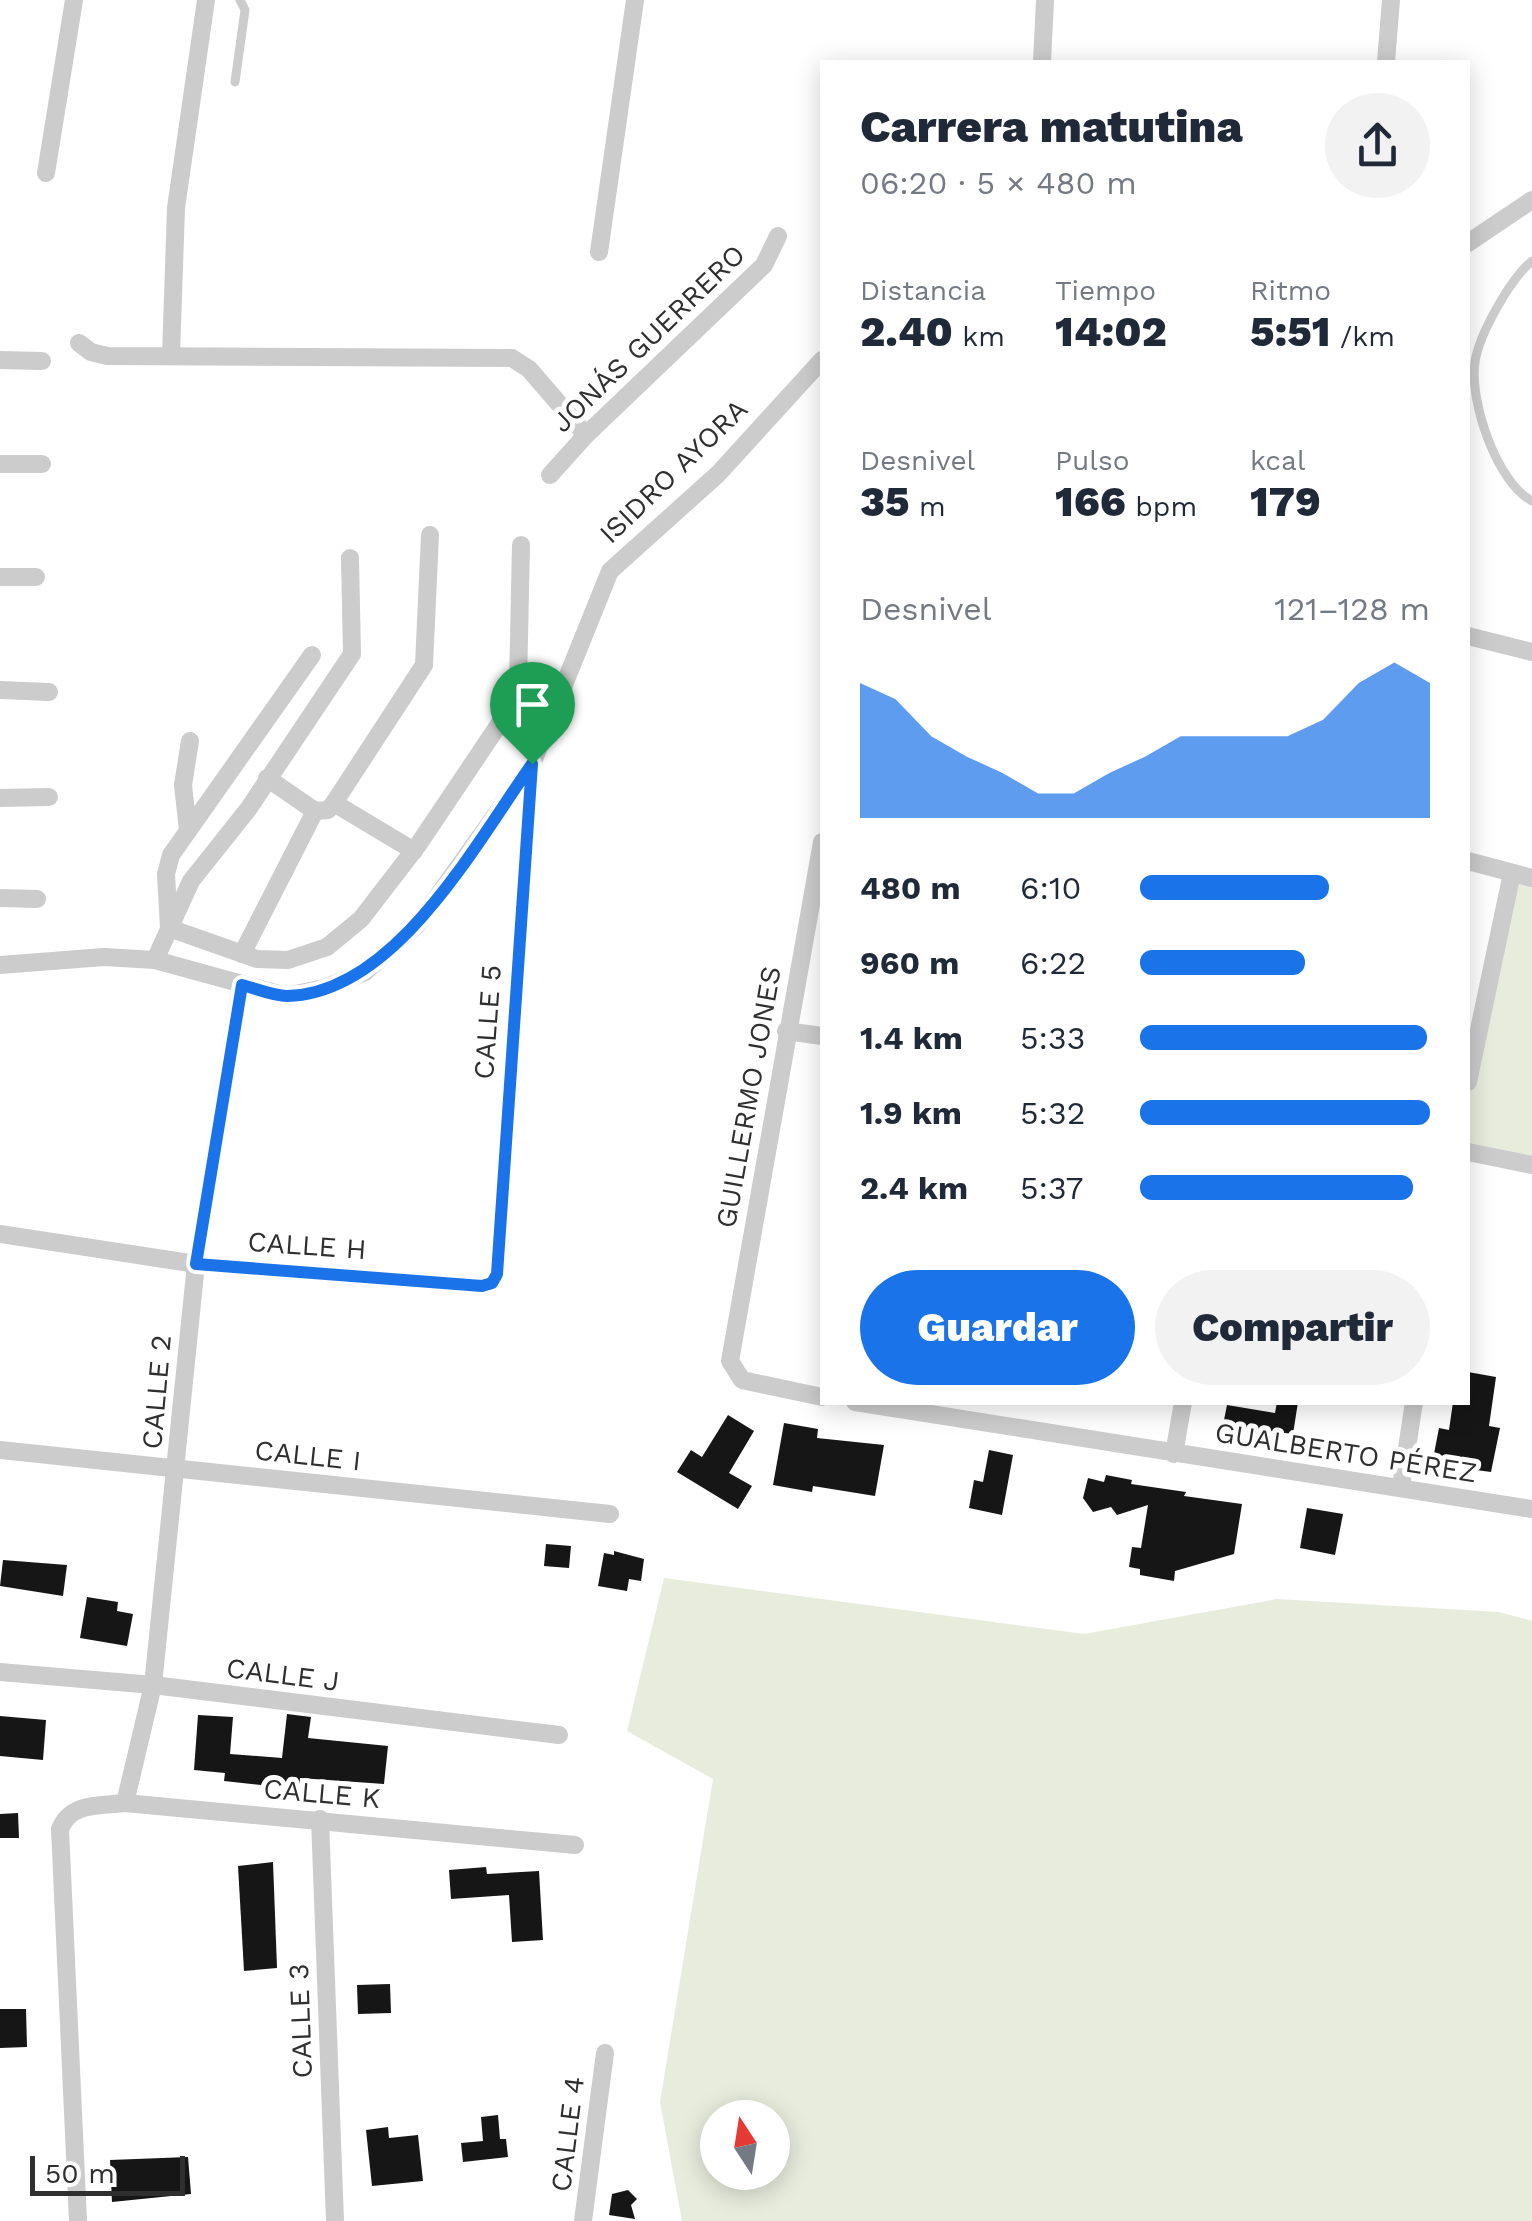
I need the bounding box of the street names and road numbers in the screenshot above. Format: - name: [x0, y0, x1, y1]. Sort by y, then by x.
- street label: JONÁS GUERRERO: [545, 238, 752, 439]
- street label: ISIDRO AYORA: [593, 393, 754, 550]
- street label: CALLE 5: [467, 964, 508, 1080]
- street label: GUILLERMO JONES: [709, 964, 788, 1231]
- street label: CALLE H: [246, 1225, 368, 1266]
- street label: CALLE 2: [135, 1333, 178, 1451]
- street label: GUALBERTO PÉREZ: [1213, 1415, 1479, 1489]
- street label: CALLE I: [253, 1434, 363, 1477]
- street label: CALLE J: [224, 1651, 341, 1698]
- street label: CALLE K: [262, 1772, 382, 1815]
- street label: CALLE 3: [282, 1963, 319, 2079]
- street label: CALLE 4: [544, 2075, 591, 2193]

